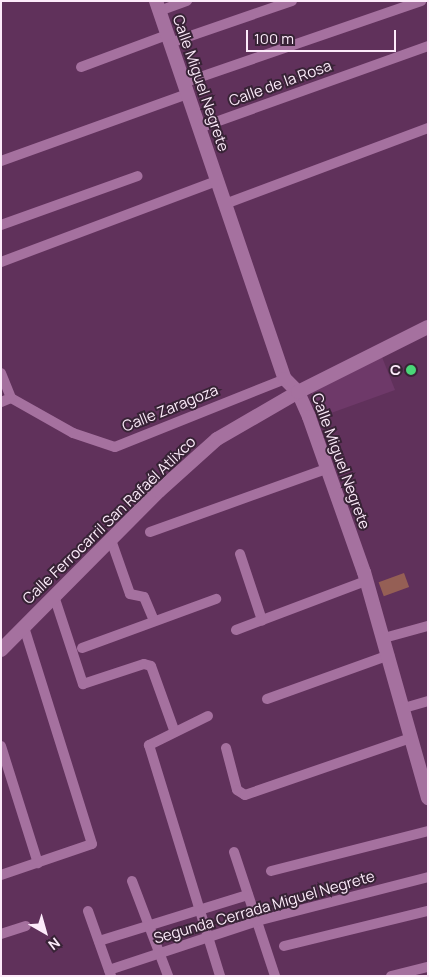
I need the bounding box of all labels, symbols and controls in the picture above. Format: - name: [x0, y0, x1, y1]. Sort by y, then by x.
- street label: Calle Miguel Negrete: [169, 12, 233, 154]
- scale bar: [249, 20, 399, 52]
- text: 100 m: [254, 28, 294, 49]
- street label: Calle de la Rosa: [226, 56, 334, 110]
- place label: C: [390, 361, 401, 379]
- marker: C: [405, 364, 417, 376]
- street label: Calle Zaragoza: [119, 381, 221, 435]
- street label: Calle Miguel Negrete: [308, 391, 374, 531]
- street label: Calle Ferrocarril San Rafaél Atlixco: [19, 432, 199, 608]
- street label: Segunda Cerrada Miguel Negrete: [151, 867, 377, 947]
- north arrow: [20, 907, 70, 957]
- text: N: [45, 934, 64, 955]

